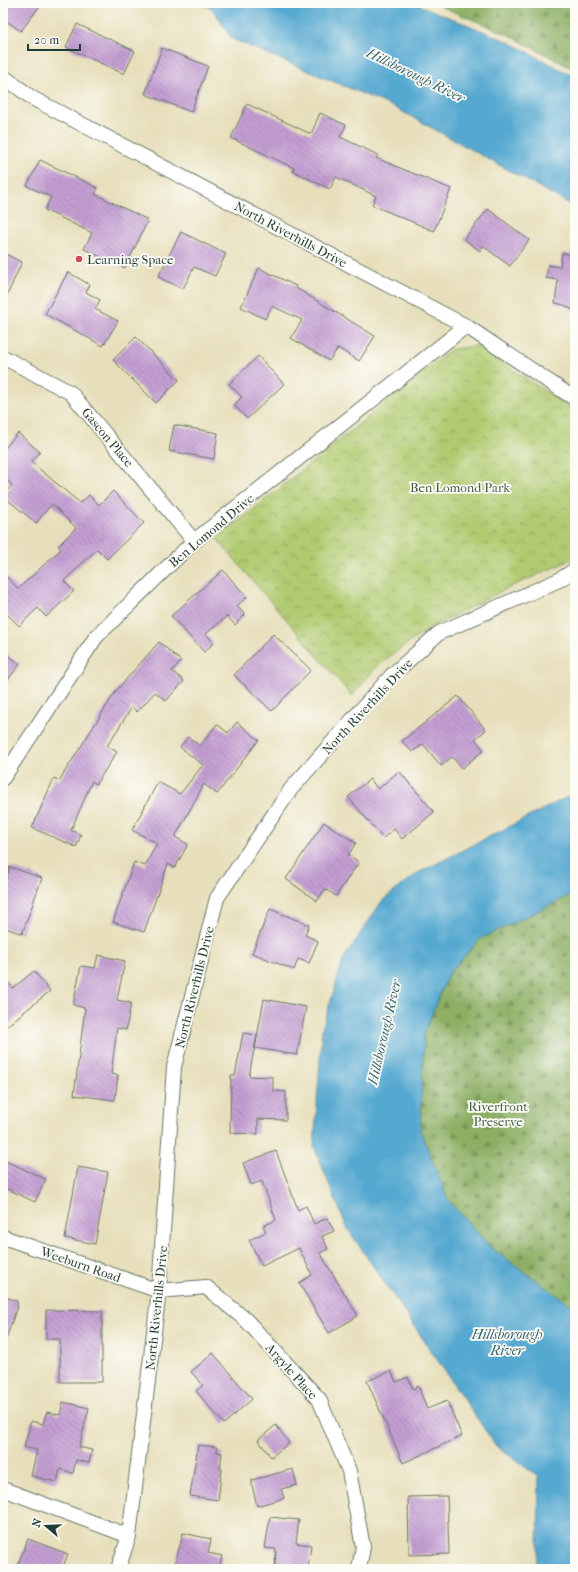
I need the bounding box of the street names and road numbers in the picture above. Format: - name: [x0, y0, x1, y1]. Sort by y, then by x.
- street label: North Riverhills Drive: [232, 198, 350, 271]
- street label: Gascon Place: [79, 405, 137, 470]
- street label: Ben Lomond Drive: [166, 490, 257, 570]
- street label: North Riverhills Drive: [319, 655, 416, 757]
- street label: North Riverhills Drive: [172, 924, 217, 1050]
- street label: Weeburn Road: [38, 1243, 124, 1285]
- street label: North Riverhills Drive: [142, 1244, 171, 1371]
- street label: Argyle Place: [262, 1340, 321, 1403]

